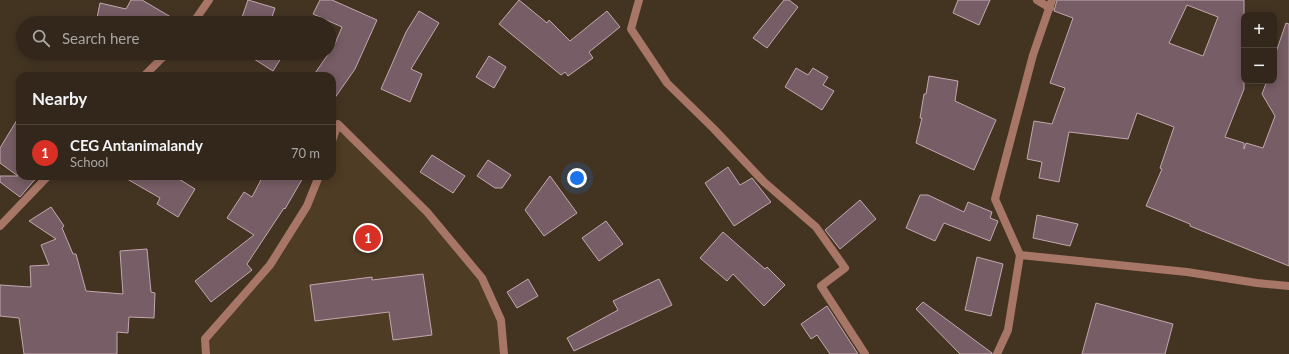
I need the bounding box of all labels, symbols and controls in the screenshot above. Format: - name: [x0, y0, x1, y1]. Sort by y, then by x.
- map controls: [1241, 12, 1277, 84]
- button: +: [1241, 12, 1277, 48]
- search box: [16, 16, 336, 60]
- icon: search: [30, 27, 52, 49]
- text: Search here: [62, 29, 139, 47]
- button: −: [1241, 48, 1277, 84]
- text: Nearby: [32, 88, 87, 109]
- text: CEG Antanimalandy: [70, 136, 203, 154]
- text: 1: [41, 145, 49, 161]
- text: 70 m: [291, 145, 320, 161]
- text: School: [70, 154, 108, 170]
- your location: [567, 168, 587, 188]
- pin: 1: [355, 223, 381, 253]

